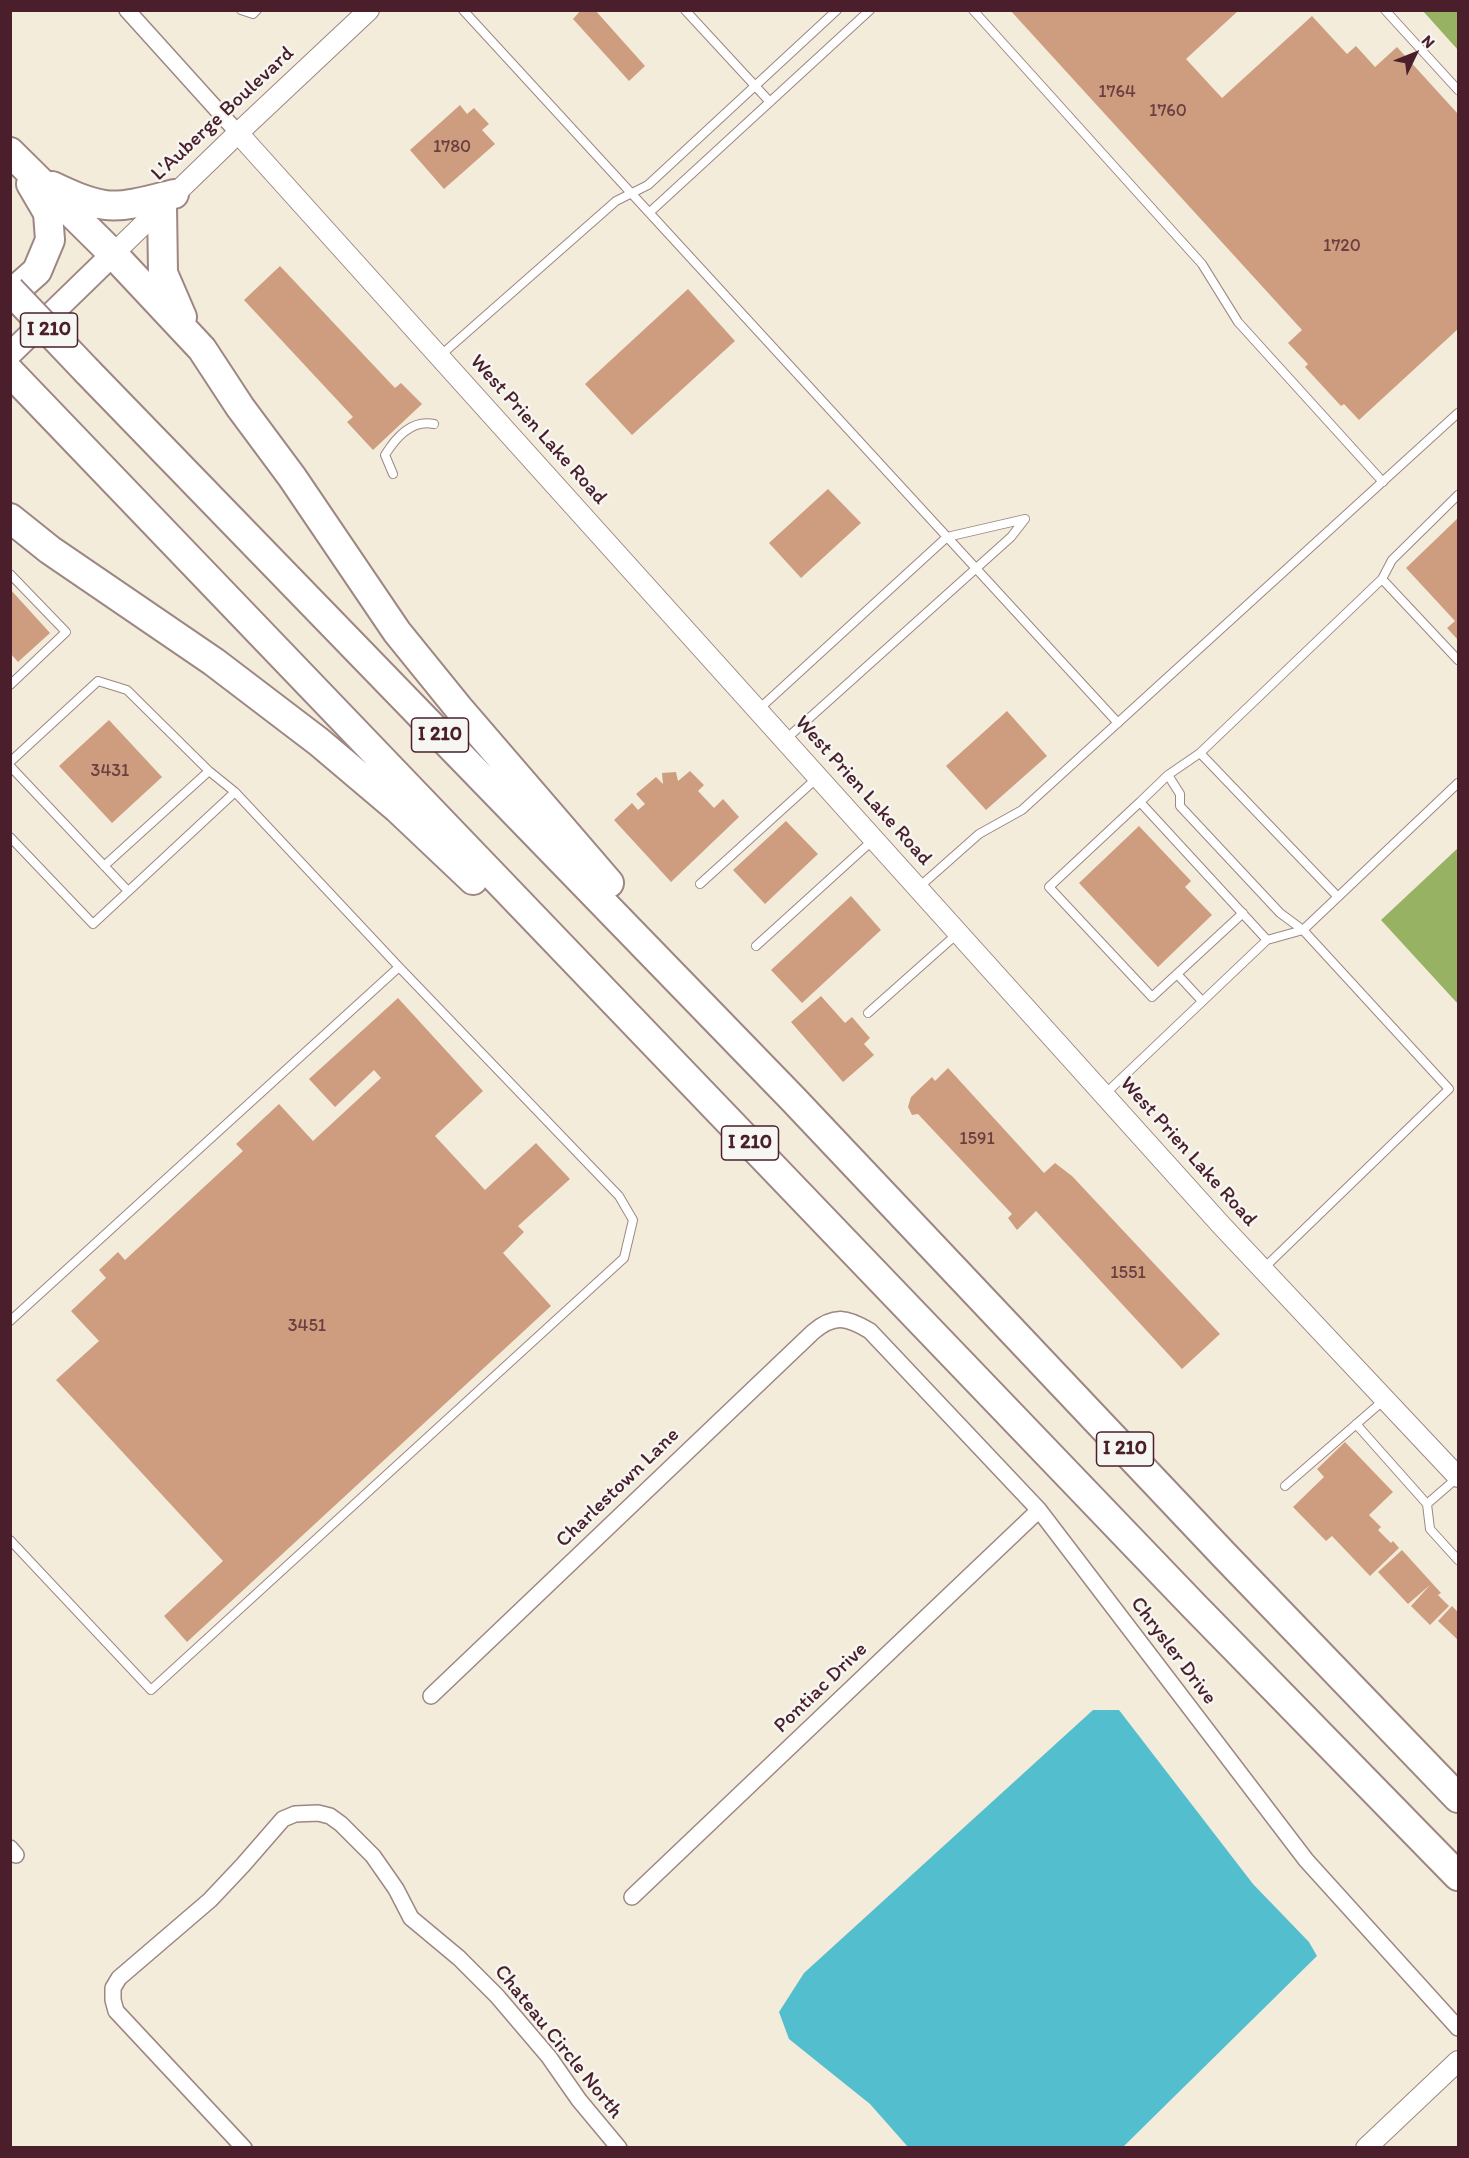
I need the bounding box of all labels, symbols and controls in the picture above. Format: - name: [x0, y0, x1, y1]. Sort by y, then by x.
- north arrow: [1385, 24, 1445, 84]
- text: N: [1418, 31, 1439, 52]
- street label: L'Auberge Boulevard: [146, 41, 300, 187]
- house number: 1764: [1098, 81, 1136, 103]
- house number: 1760: [1149, 100, 1187, 122]
- house number: 1780: [433, 136, 471, 158]
- house number: 1720: [1323, 235, 1361, 257]
- road number: I 210: [20, 313, 78, 347]
- street label: West Prien Lake Road: [464, 350, 612, 510]
- street label: West Prien Lake Road: [789, 711, 937, 871]
- road number: I 210: [412, 718, 468, 752]
- house number: 3431: [91, 760, 129, 782]
- street label: West Prien Lake Road: [1114, 1072, 1262, 1232]
- road number: I 210: [722, 1126, 778, 1160]
- house number: 1591: [959, 1128, 995, 1150]
- house number: 1551: [1110, 1262, 1146, 1284]
- house number: 3451: [288, 1315, 326, 1337]
- street label: Charlestown Lane: [551, 1423, 685, 1553]
- road number: I 210: [1096, 1432, 1154, 1466]
- street label: Chrysler Drive: [1124, 1592, 1222, 1710]
- street label: Pontiac Drive: [769, 1637, 873, 1739]
- street label: Chateau Circle North: [488, 1960, 628, 2124]

